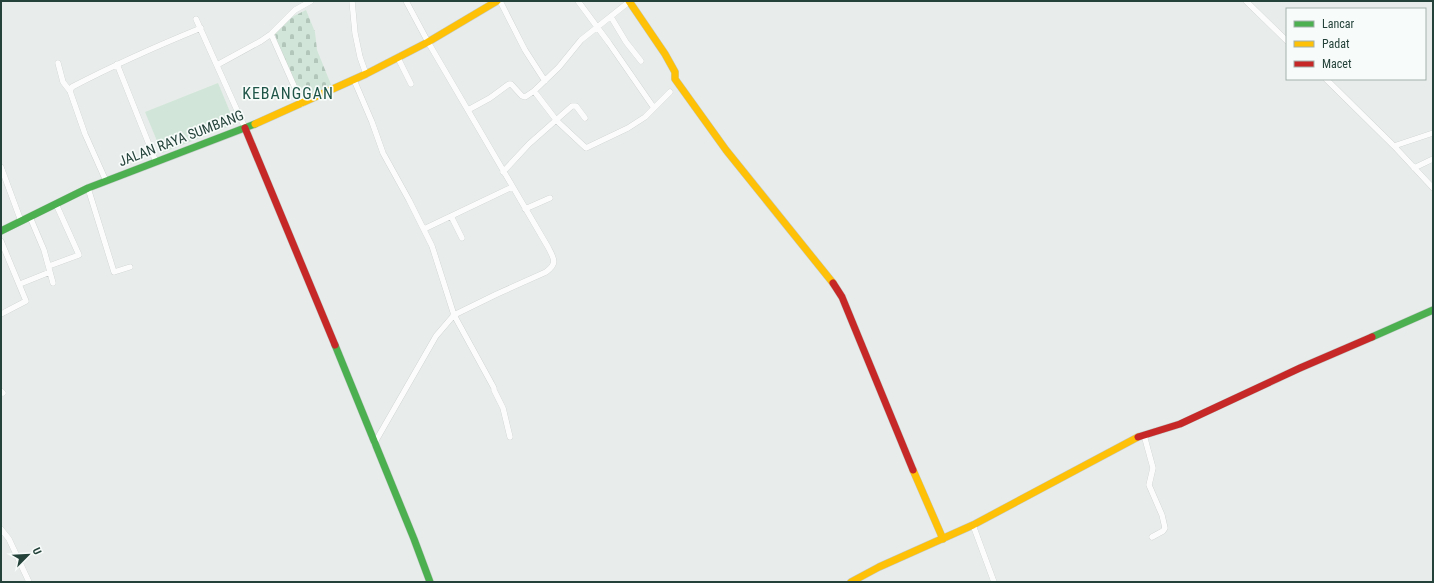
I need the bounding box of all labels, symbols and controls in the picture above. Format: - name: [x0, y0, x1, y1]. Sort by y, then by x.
- legend: [1286, 8, 1426, 80]
- text: Lancar: [1322, 17, 1355, 31]
- text: Padat: [1322, 37, 1350, 51]
- text: Macet: [1322, 57, 1352, 71]
- district label: KEBANGGAN: [242, 84, 334, 103]
- street label: JALAN RAYA SUMBANG: [116, 107, 246, 169]
- north arrow: [8, 535, 48, 575]
- text: U: [29, 546, 44, 557]

